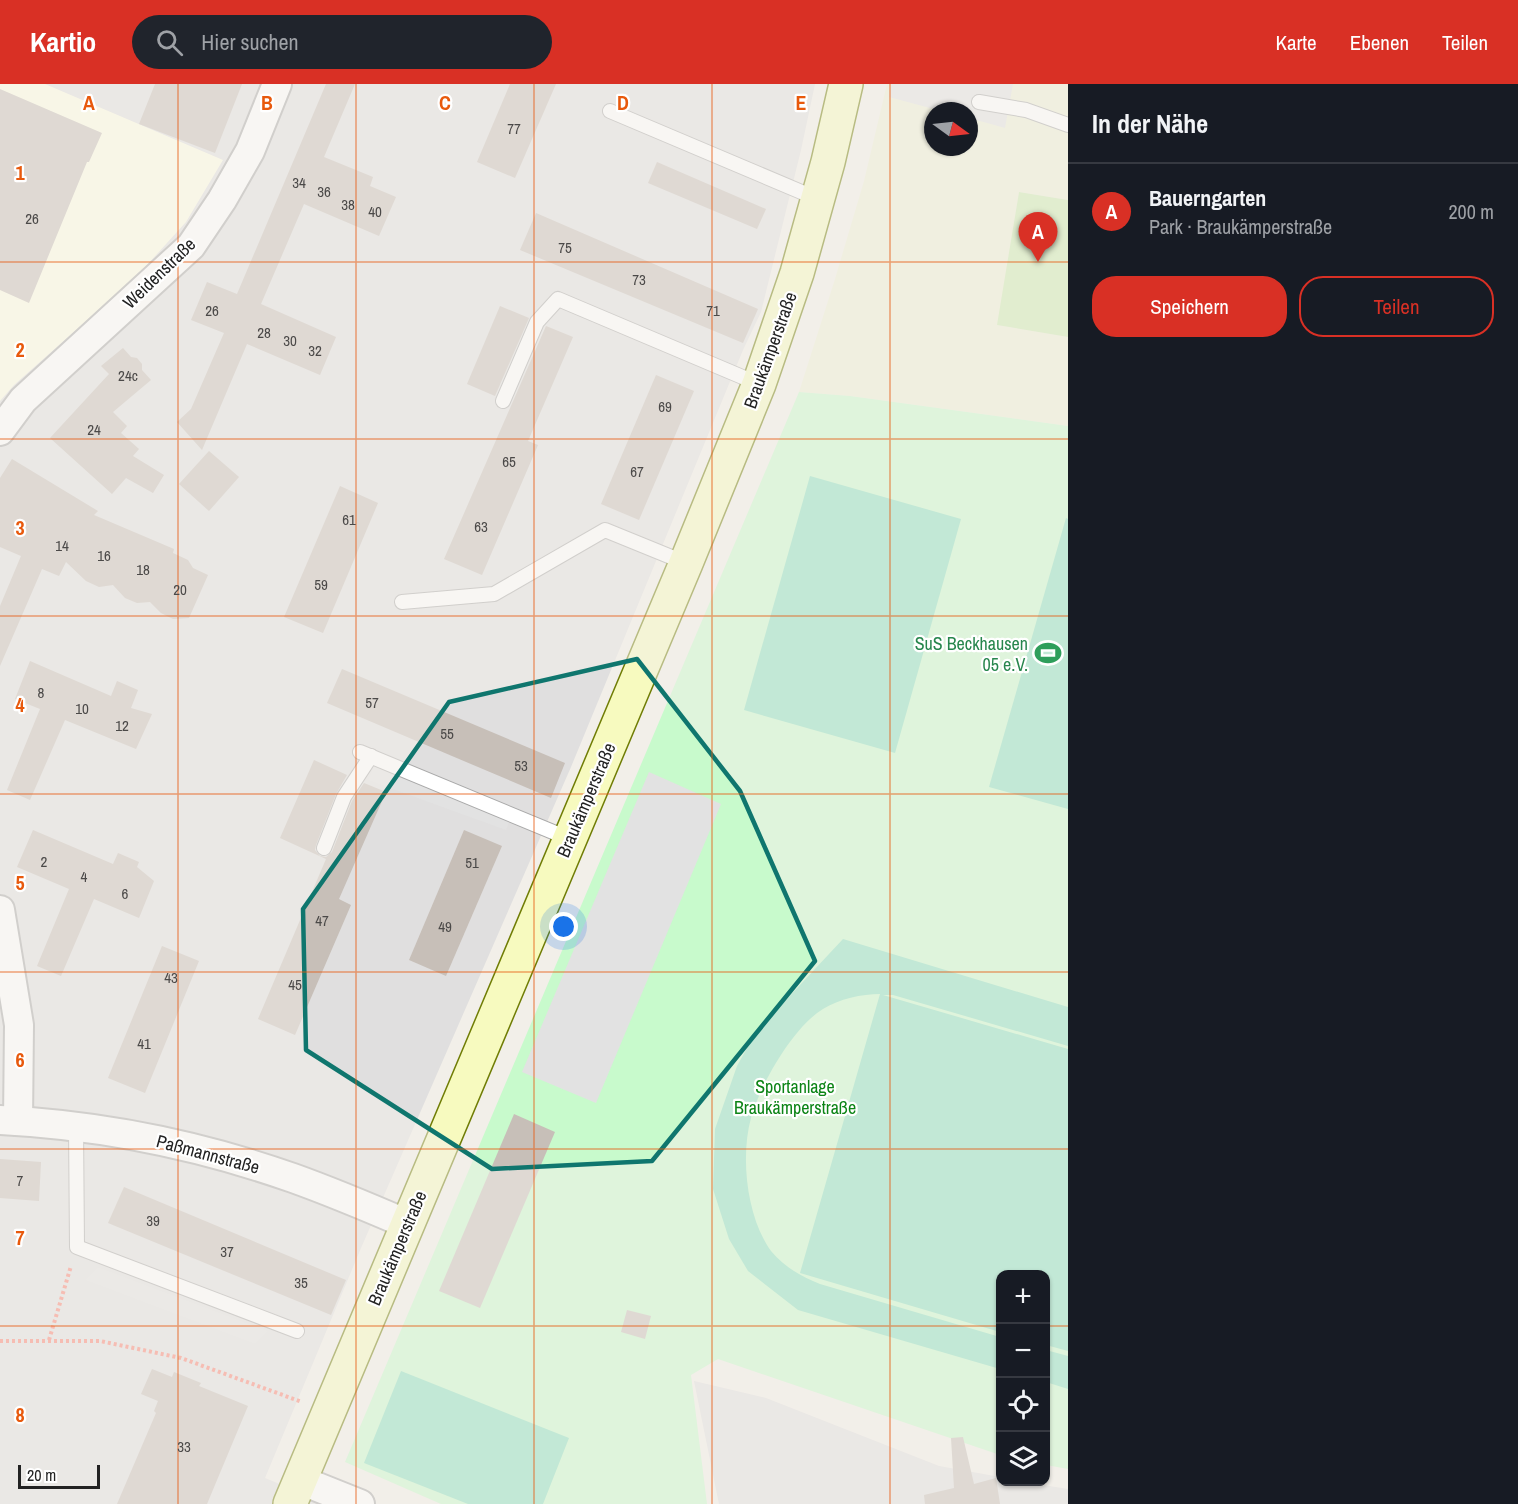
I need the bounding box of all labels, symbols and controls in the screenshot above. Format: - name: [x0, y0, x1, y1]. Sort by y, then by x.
- search box: [132, 15, 552, 69]
- text: Kartio: [30, 23, 96, 61]
- icon: search: [153, 26, 186, 59]
- text: Hier suchen: [201, 27, 299, 57]
- text: Karte: [1276, 28, 1317, 57]
- text: Ebenen: [1350, 28, 1409, 57]
- text: Teilen: [1442, 28, 1488, 57]
- text: A: [83, 89, 95, 116]
- text: B: [261, 89, 273, 116]
- text: C: [439, 89, 451, 116]
- text: D: [617, 89, 629, 116]
- text: E: [796, 89, 807, 116]
- north arrow: [924, 102, 978, 156]
- text: In der Nähe: [1092, 106, 1208, 141]
- house number: 77: [507, 118, 521, 139]
- text: 1: [15, 159, 25, 186]
- house number: 34: [292, 172, 306, 193]
- house number: 36: [317, 181, 331, 202]
- text: Bauerngarten: [1149, 183, 1266, 213]
- house number: 38: [341, 194, 355, 215]
- text: A: [1106, 198, 1117, 225]
- text: 200 m: [1448, 198, 1494, 225]
- house number: 40: [368, 201, 382, 222]
- house number: 26: [25, 208, 39, 229]
- pin: A: [1018, 212, 1058, 262]
- text: Park · Braukämperstraße: [1149, 213, 1332, 240]
- street label: Weidenstraße: [117, 232, 201, 314]
- house number: 75: [558, 237, 572, 258]
- house number: 73: [632, 269, 646, 290]
- button: Speichern: [1092, 276, 1287, 337]
- button: Teilen: [1299, 276, 1494, 337]
- street label: Braukämperstraße: [737, 288, 803, 412]
- house number: 26: [205, 300, 219, 321]
- house number: 71: [706, 300, 720, 321]
- house number: 28: [257, 322, 271, 343]
- house number: 30: [283, 330, 297, 351]
- text: 2: [15, 336, 25, 363]
- house number: 32: [308, 340, 322, 361]
- house number: 24c: [118, 365, 138, 386]
- house number: 69: [658, 396, 672, 417]
- house number: 24: [87, 419, 101, 440]
- house number: 65: [502, 451, 516, 472]
- house number: 67: [630, 461, 644, 482]
- house number: 61: [342, 509, 356, 530]
- text: 3: [15, 514, 25, 541]
- house number: 63: [474, 516, 488, 537]
- house number: 14: [55, 535, 69, 556]
- house number: 16: [97, 545, 111, 566]
- house number: 18: [136, 559, 150, 580]
- house number: 59: [314, 574, 328, 595]
- house number: 20: [173, 579, 187, 600]
- place label: SuS Beckhausen 05 e.V.: [915, 631, 1028, 677]
- sports icon: SuS Beckhausen 05 e.V.: [1033, 638, 1063, 668]
- house number: 8: [38, 682, 45, 703]
- text: 4: [15, 691, 25, 718]
- house number: 57: [365, 692, 379, 713]
- house number: 10: [75, 698, 89, 719]
- house number: 12: [115, 715, 129, 736]
- house number: 55: [440, 723, 454, 744]
- street label: Braukämperstraße: [551, 739, 621, 861]
- house number: 53: [514, 755, 528, 776]
- house number: 2: [41, 851, 48, 872]
- house number: 51: [465, 852, 479, 873]
- house number: 4: [81, 866, 88, 887]
- text: 5: [15, 869, 25, 896]
- house number: 6: [122, 883, 129, 904]
- house number: 47: [315, 910, 329, 931]
- your location: [549, 912, 578, 941]
- house number: 49: [438, 916, 452, 937]
- house number: 43: [164, 967, 178, 988]
- house number: 45: [288, 974, 302, 995]
- house number: 41: [137, 1033, 151, 1054]
- text: 6: [15, 1046, 25, 1073]
- park label: Sportanlage Braukämperstraße: [734, 1074, 856, 1120]
- street label: Paßmannstraße: [154, 1128, 262, 1180]
- house number: 7: [17, 1170, 24, 1191]
- street label: Braukämperstraße: [362, 1187, 432, 1309]
- house number: 39: [146, 1210, 160, 1231]
- text: 7: [15, 1224, 25, 1251]
- house number: 37: [220, 1241, 234, 1262]
- map controls: [996, 1270, 1050, 1486]
- button: +: [996, 1270, 1050, 1324]
- house number: 35: [294, 1272, 308, 1293]
- button: −: [996, 1324, 1050, 1378]
- button: locate: [996, 1378, 1050, 1432]
- text: 8: [15, 1401, 25, 1428]
- button: layers: [996, 1432, 1050, 1486]
- house number: 33: [177, 1436, 191, 1457]
- scale bar: [18, 1462, 100, 1490]
- text: 20 m: [27, 1464, 56, 1486]

